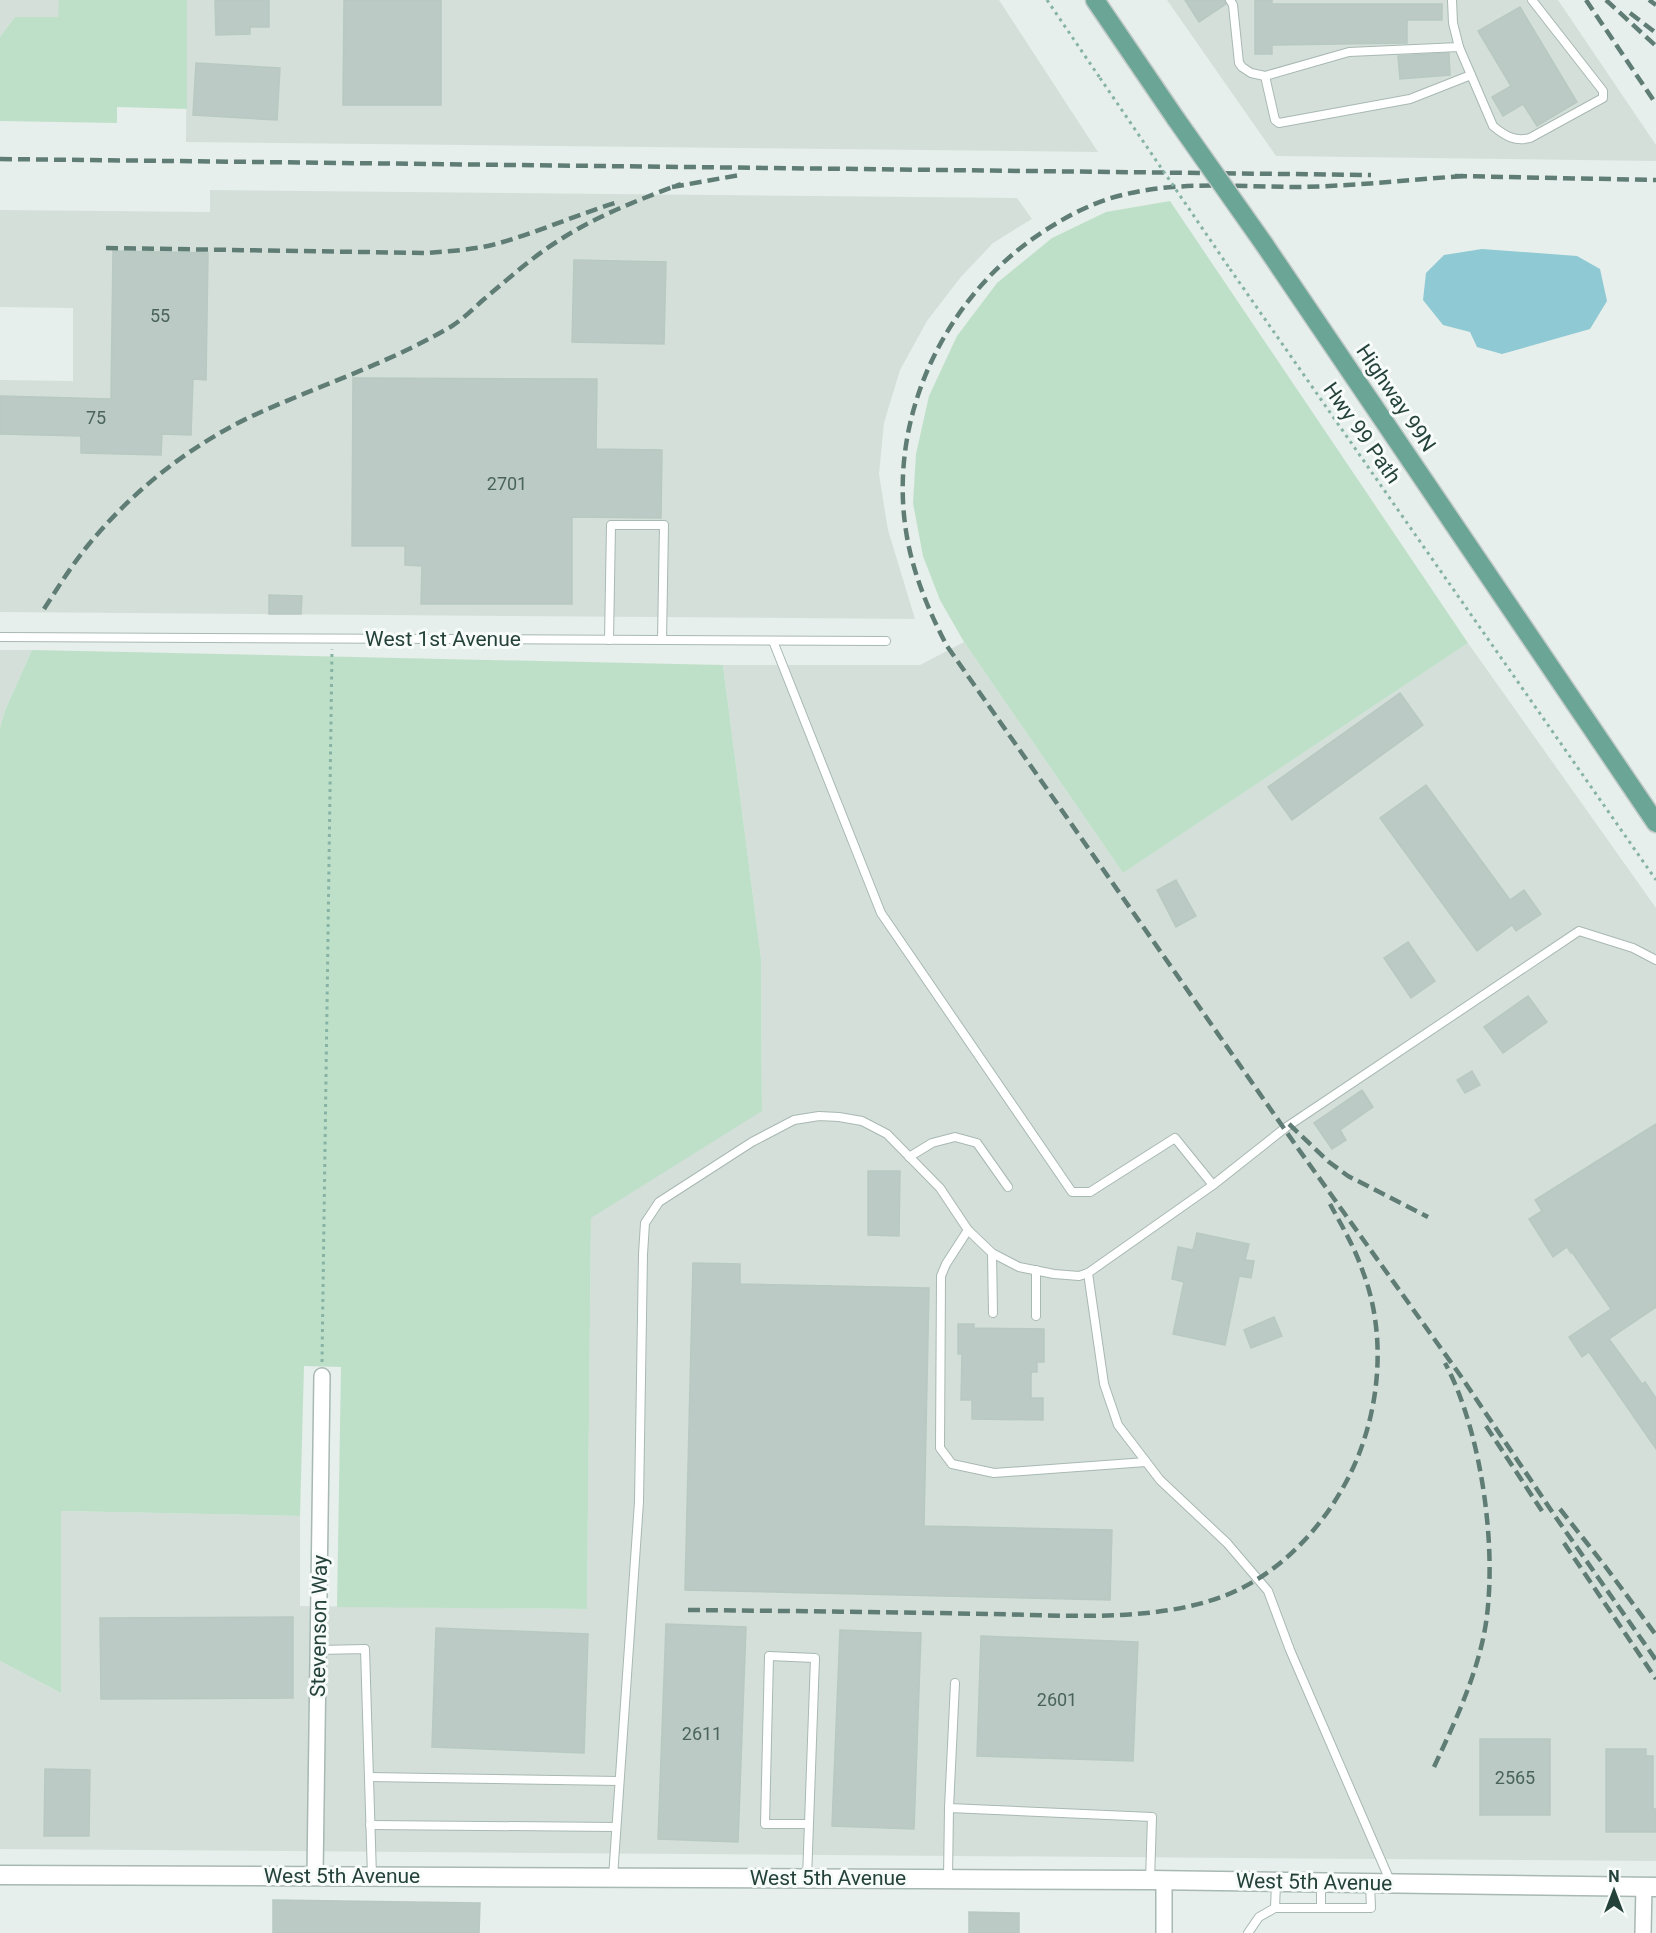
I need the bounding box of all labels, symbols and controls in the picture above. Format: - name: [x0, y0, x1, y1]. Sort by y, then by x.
- house number: 55: [150, 305, 170, 326]
- street label: Highway 99N: [1351, 340, 1441, 456]
- street label: Hwy 99 Path: [1318, 378, 1406, 488]
- house number: 75: [86, 407, 106, 428]
- house number: 2701: [487, 473, 527, 494]
- street label: West 1st Avenue: [365, 627, 521, 651]
- street label: Stevenson Way: [306, 1555, 332, 1697]
- house number: 2601: [1037, 1689, 1077, 1710]
- house number: 2611: [682, 1723, 722, 1744]
- house number: 2565: [1495, 1767, 1535, 1788]
- north arrow: [1584, 1861, 1644, 1921]
- street label: West 5th Avenue: [264, 1864, 420, 1888]
- street label: West 5th Avenue: [750, 1866, 906, 1890]
- text: N: [1608, 1867, 1620, 1886]
- street label: West 5th Avenue: [1236, 1869, 1392, 1895]

